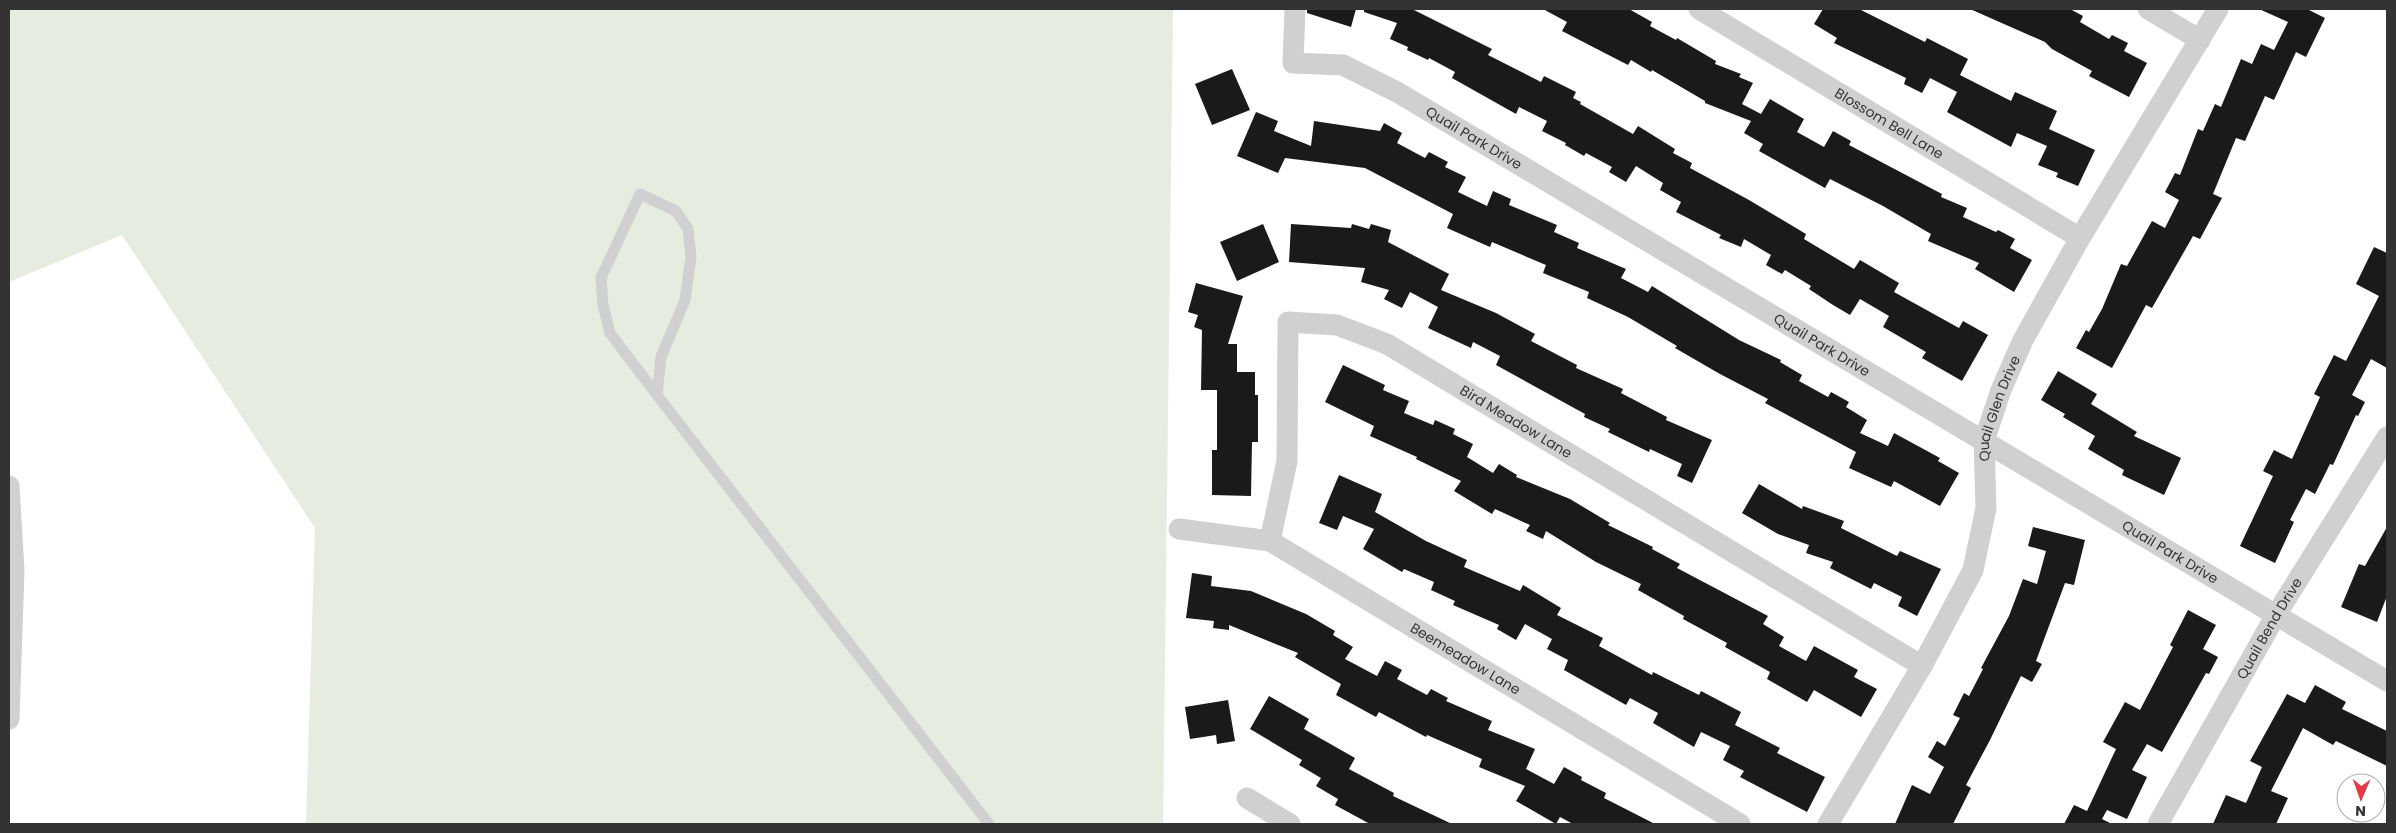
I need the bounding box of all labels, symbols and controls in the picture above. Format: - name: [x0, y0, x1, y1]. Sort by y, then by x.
- street label: Blossom Bell Lane: [1831, 83, 1948, 164]
- street label: Quail Park Drive: [1422, 101, 1526, 174]
- street label: Quail Park Drive: [1770, 308, 1874, 381]
- street label: Quail Glen Drive: [1974, 352, 2025, 462]
- street label: Bird Meadow Lane: [1456, 380, 1576, 463]
- street label: Quail Park Drive: [2118, 515, 2222, 589]
- street label: Quail Bend Drive: [2232, 573, 2307, 683]
- street label: Beemeadow Lane: [1407, 618, 1525, 700]
- north arrow: [2336, 773, 2386, 823]
- text: N: [2355, 801, 2366, 821]

